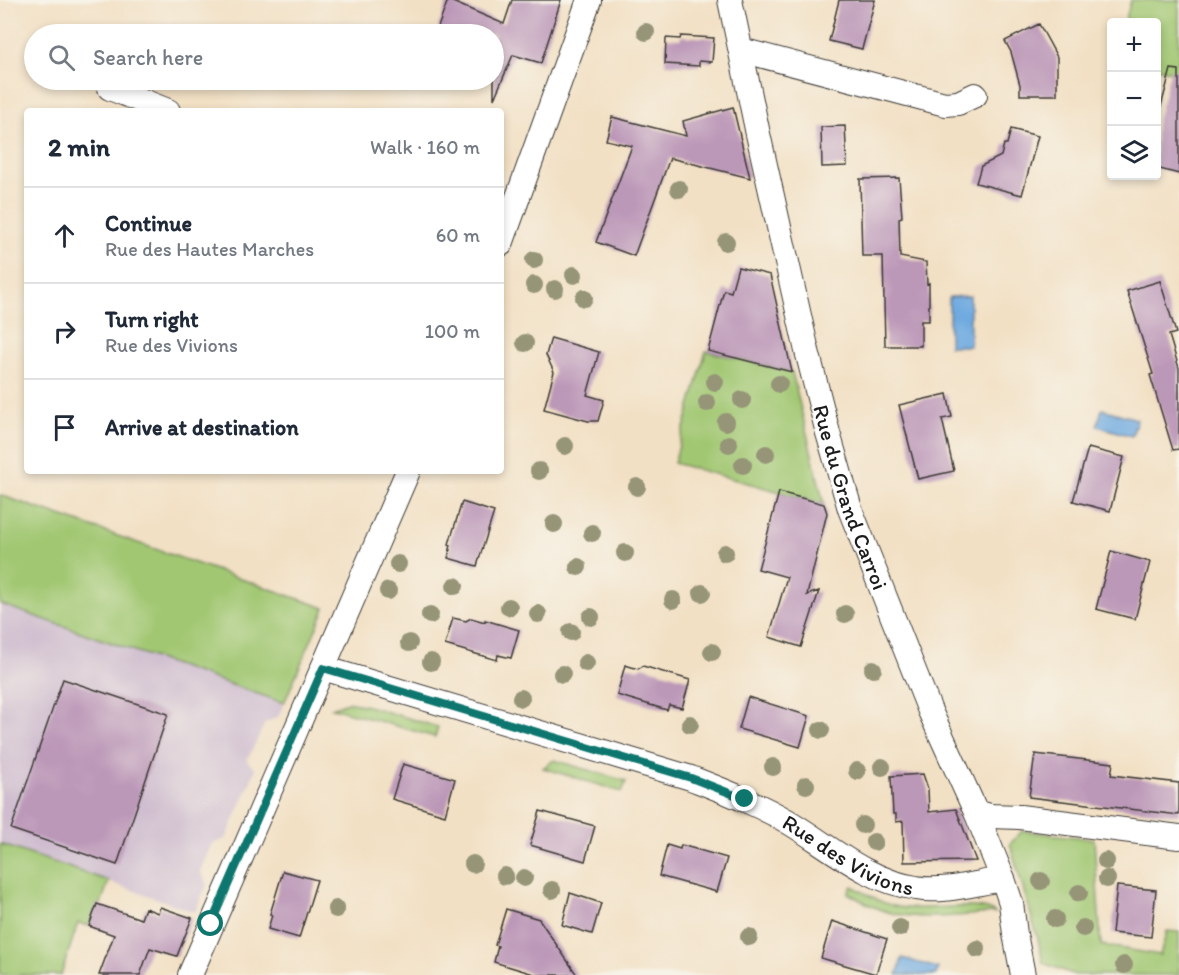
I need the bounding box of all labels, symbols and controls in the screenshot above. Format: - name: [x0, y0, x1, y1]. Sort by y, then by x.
- map controls: [1107, 18, 1161, 180]
- button: +: [1107, 18, 1161, 72]
- search box: [24, 24, 504, 90]
- icon: search: [45, 41, 78, 74]
- text: Search here: [93, 44, 203, 71]
- button: −: [1107, 72, 1161, 126]
- button: layers: [1107, 126, 1161, 180]
- text: 2 min: [48, 131, 110, 163]
- text: Walk · 160 m: [370, 135, 480, 159]
- text: Continue: [105, 210, 192, 237]
- icon: ahead: [48, 219, 81, 252]
- text: 60 m: [436, 223, 480, 247]
- text: Rue des Hautes Marches: [105, 237, 314, 261]
- text: Turn right: [105, 306, 199, 333]
- icon: right: [48, 315, 81, 348]
- text: 100 m: [425, 319, 480, 343]
- text: Rue des Vivions: [105, 333, 238, 357]
- street label: Rue du Grand Carroi: [807, 402, 894, 594]
- icon: arrive: [48, 411, 81, 444]
- text: Arrive at destination: [105, 414, 299, 441]
- route end: [731, 785, 757, 811]
- street label: Rue des Vivions: [778, 809, 916, 901]
- route start: [197, 910, 223, 936]

